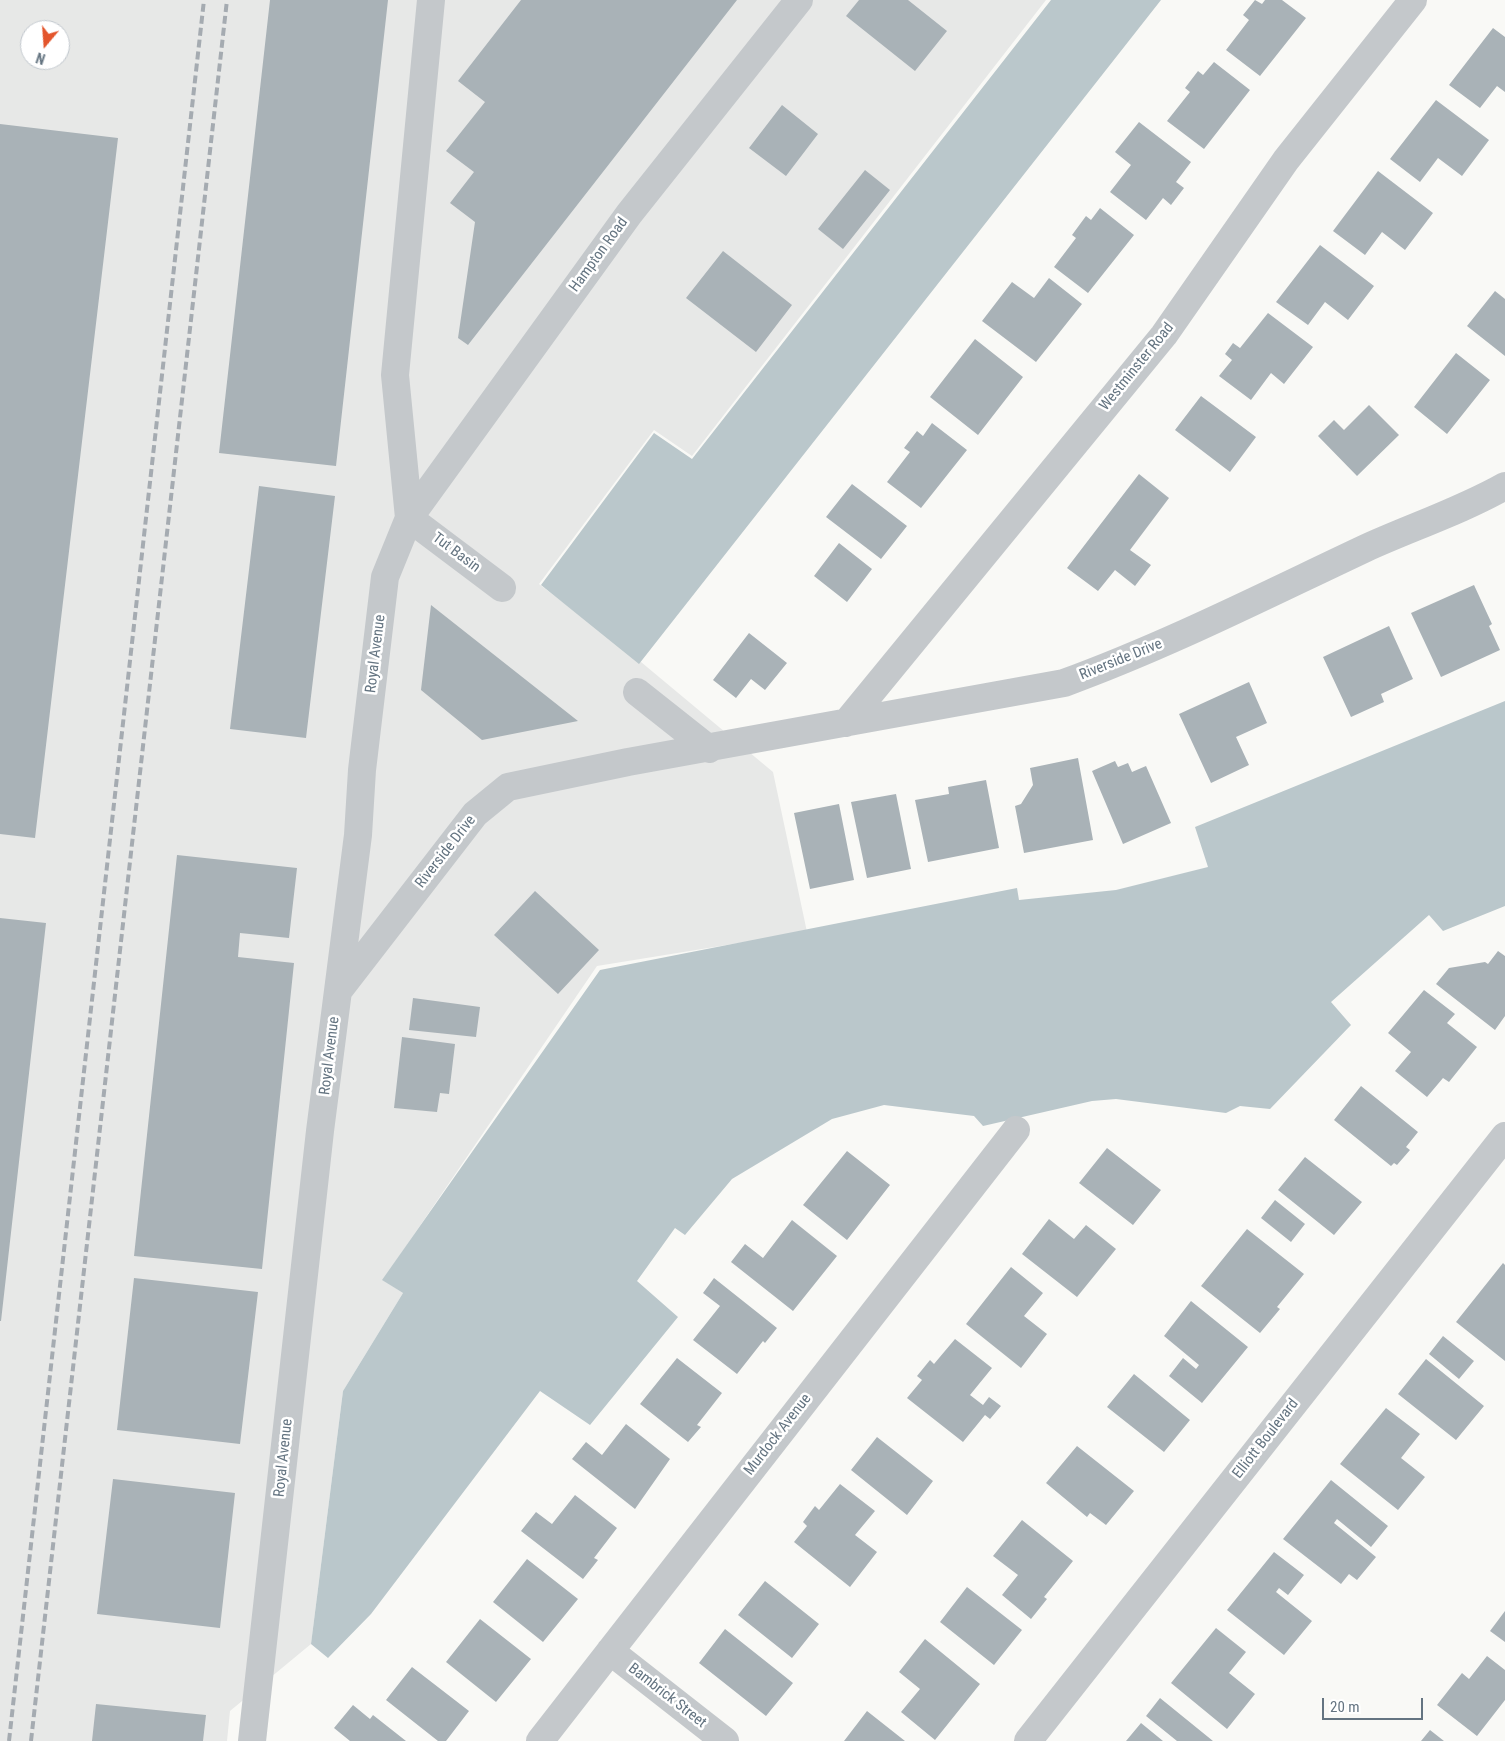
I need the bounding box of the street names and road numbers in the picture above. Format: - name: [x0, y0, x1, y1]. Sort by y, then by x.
- street label: Hampton Road: [566, 214, 632, 296]
- street label: Westminster Road: [1096, 319, 1178, 415]
- street label: Tut Basin: [429, 529, 483, 577]
- street label: Royal Avenue: [362, 614, 390, 694]
- street label: Riverside Drive: [1077, 635, 1165, 685]
- street label: Riverside Drive: [412, 812, 480, 892]
- street label: Royal Avenue: [316, 1016, 344, 1096]
- street label: Murdock Avenue: [741, 1391, 815, 1479]
- street label: Elliott Boulevard: [1229, 1395, 1303, 1483]
- street label: Royal Avenue: [271, 1418, 297, 1498]
- street label: Bambrick Street: [624, 1660, 710, 1732]

